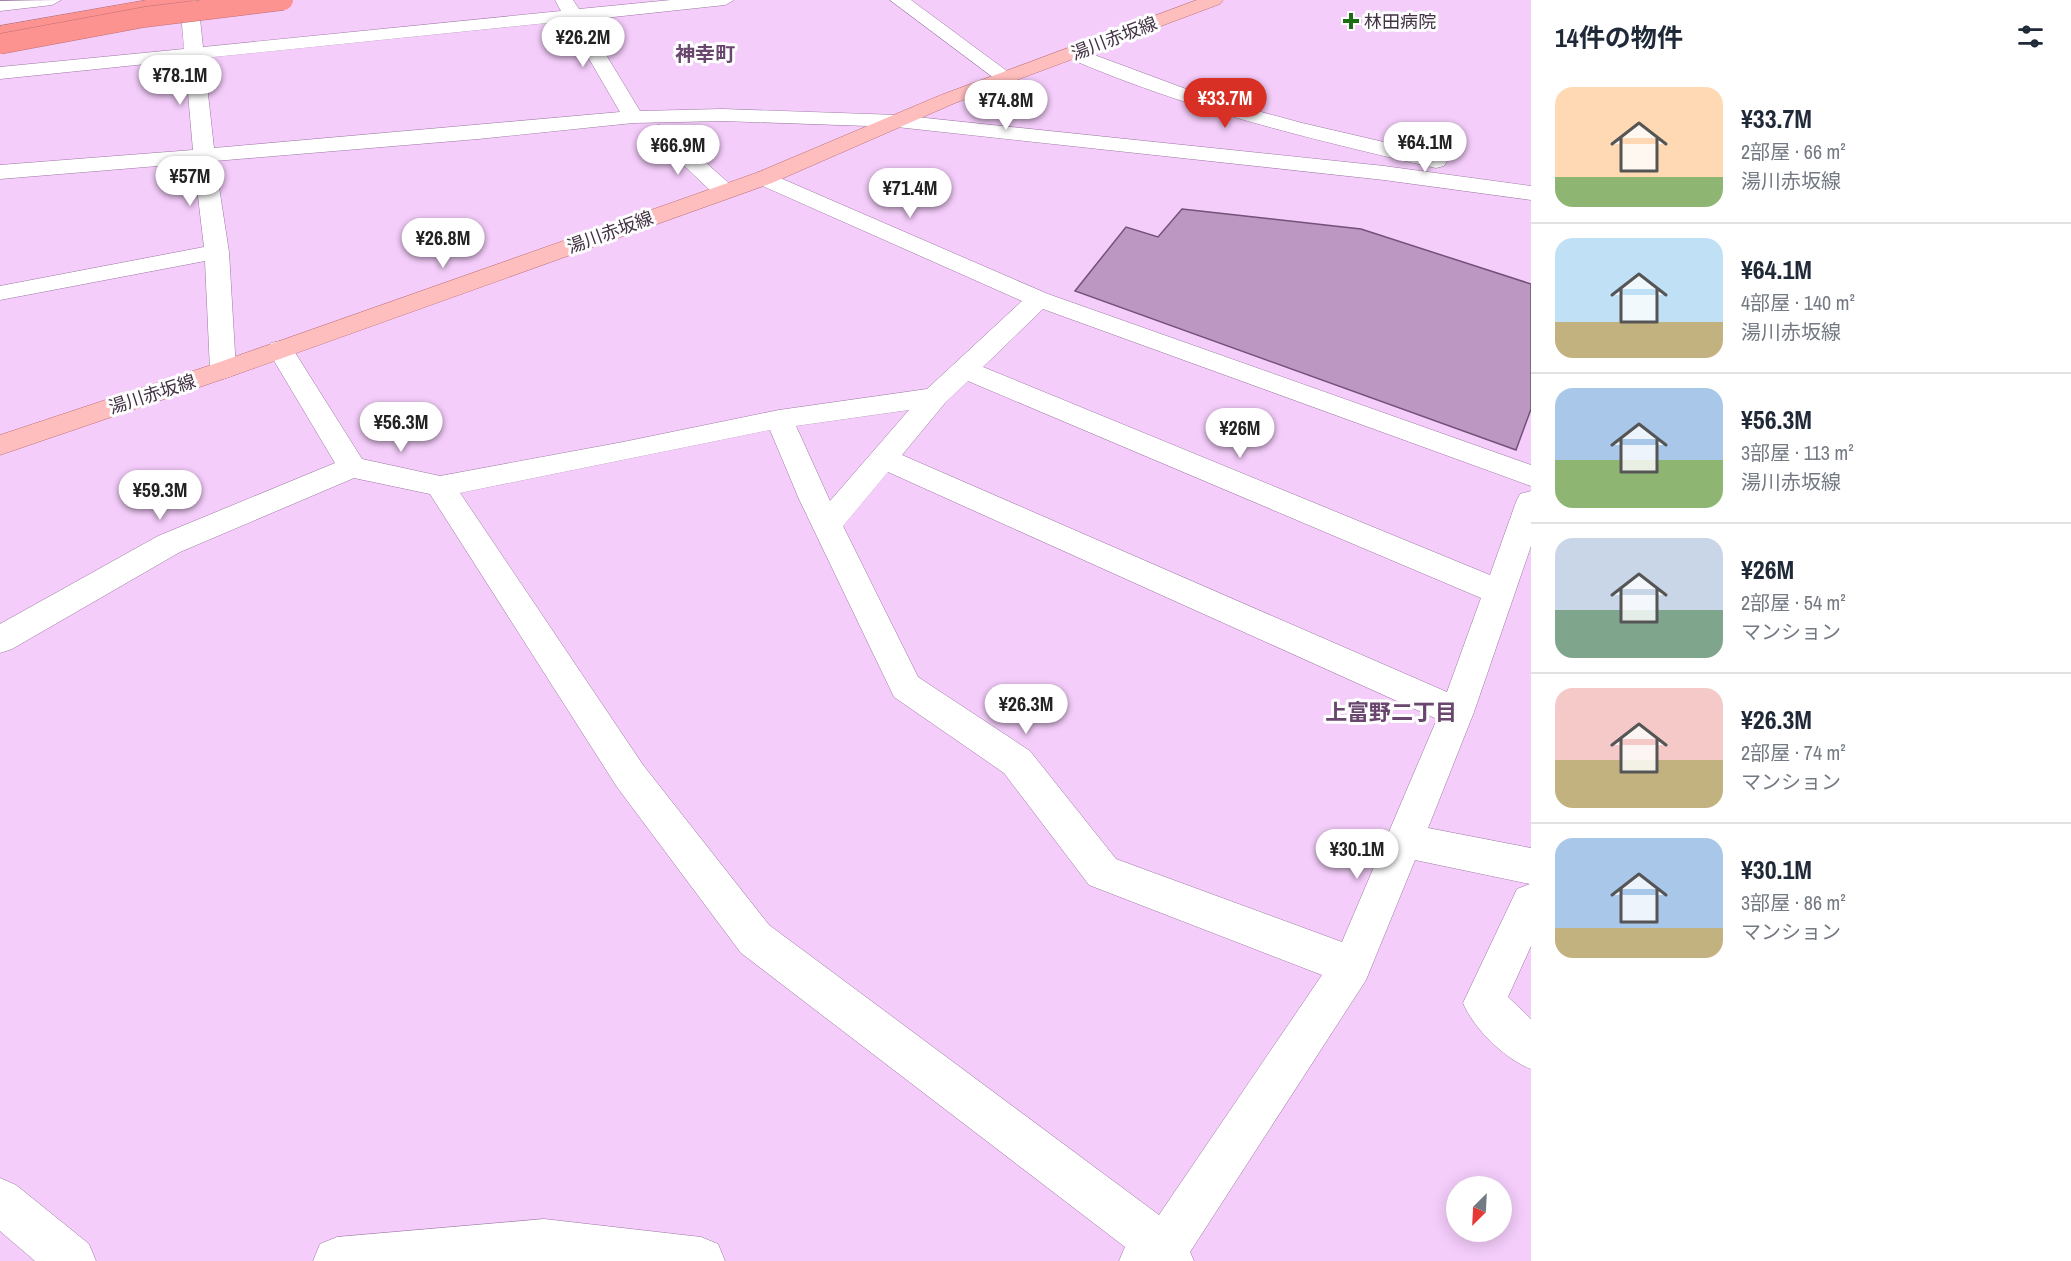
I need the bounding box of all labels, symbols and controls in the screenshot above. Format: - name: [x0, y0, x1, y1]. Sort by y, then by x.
- place label: 林田病院: [1364, 9, 1436, 34]
- street label: 湯川赤坂線: [1068, 10, 1160, 66]
- marker: 林田病院: [1342, 12, 1360, 30]
- pin: ¥26.2M: [534, 17, 632, 68]
- text: 14件の物件: [1555, 20, 1683, 55]
- icon: filters: [2014, 20, 2047, 53]
- text: ¥26.2M: [556, 23, 610, 50]
- district label: 神幸町: [675, 40, 735, 67]
- pin: ¥78.1M: [131, 55, 229, 106]
- text: ¥78.1M: [153, 61, 207, 88]
- pin: ¥33.7M: [1176, 78, 1274, 129]
- pin: ¥74.8M: [957, 80, 1055, 131]
- text: ¥33.7M: [1198, 84, 1252, 111]
- text: ¥74.8M: [979, 86, 1033, 113]
- text: ¥33.7M: [1741, 101, 1812, 136]
- icon: home: [1603, 111, 1675, 183]
- pin: ¥64.1M: [1376, 122, 1474, 173]
- pin: ¥66.9M: [629, 125, 727, 176]
- text: ¥64.1M: [1398, 128, 1452, 155]
- text: ¥66.9M: [651, 131, 705, 158]
- text: 2部屋 · 66 m²: [1741, 138, 1846, 165]
- pin: ¥57M: [154, 156, 226, 207]
- text: ¥57M: [169, 162, 211, 189]
- text: 湯川赤坂線: [1741, 167, 1841, 194]
- pin: ¥71.4M: [861, 168, 959, 219]
- text: ¥71.4M: [883, 174, 937, 201]
- street label: 湯川赤坂線: [563, 205, 657, 259]
- pin: ¥26.8M: [394, 218, 492, 269]
- text: ¥26.8M: [416, 224, 470, 251]
- text: ¥64.1M: [1741, 252, 1812, 287]
- icon: home: [1603, 262, 1675, 334]
- text: 4部屋 · 140 m²: [1741, 289, 1855, 316]
- text: 湯川赤坂線: [1741, 318, 1841, 345]
- street label: 湯川赤坂線: [105, 368, 199, 420]
- pin: ¥56.3M: [352, 402, 450, 453]
- text: ¥56.3M: [1741, 402, 1812, 437]
- text: ¥56.3M: [374, 408, 428, 435]
- pin: ¥26M: [1204, 408, 1276, 459]
- icon: home: [1603, 412, 1675, 484]
- text: ¥26M: [1219, 414, 1261, 441]
- text: 3部屋 · 113 m²: [1741, 439, 1854, 466]
- text: 湯川赤坂線: [1741, 468, 1841, 495]
- pin: ¥59.3M: [111, 470, 209, 521]
- text: ¥59.3M: [133, 476, 187, 503]
- text: ¥26M: [1741, 552, 1794, 587]
- icon: home: [1603, 562, 1675, 634]
- text: 2部屋 · 54 m²: [1741, 589, 1846, 616]
- text: マンション: [1741, 618, 1841, 645]
- pin: ¥26.3M: [977, 684, 1075, 735]
- text: ¥26.3M: [999, 690, 1053, 717]
- district label: 上富野二丁目: [1325, 697, 1457, 727]
- text: ¥26.3M: [1741, 702, 1812, 737]
- icon: home: [1603, 712, 1675, 784]
- text: 2部屋 · 74 m²: [1741, 739, 1846, 766]
- text: マンション: [1741, 768, 1841, 795]
- pin: ¥30.1M: [1308, 829, 1406, 880]
- text: ¥30.1M: [1330, 835, 1384, 862]
- text: ¥30.1M: [1741, 852, 1812, 887]
- icon: home: [1603, 862, 1675, 934]
- text: 3部屋 · 86 m²: [1741, 889, 1846, 916]
- text: マンション: [1741, 918, 1841, 945]
- north arrow: [1446, 1176, 1512, 1242]
- map controls: [1446, 1176, 1512, 1242]

